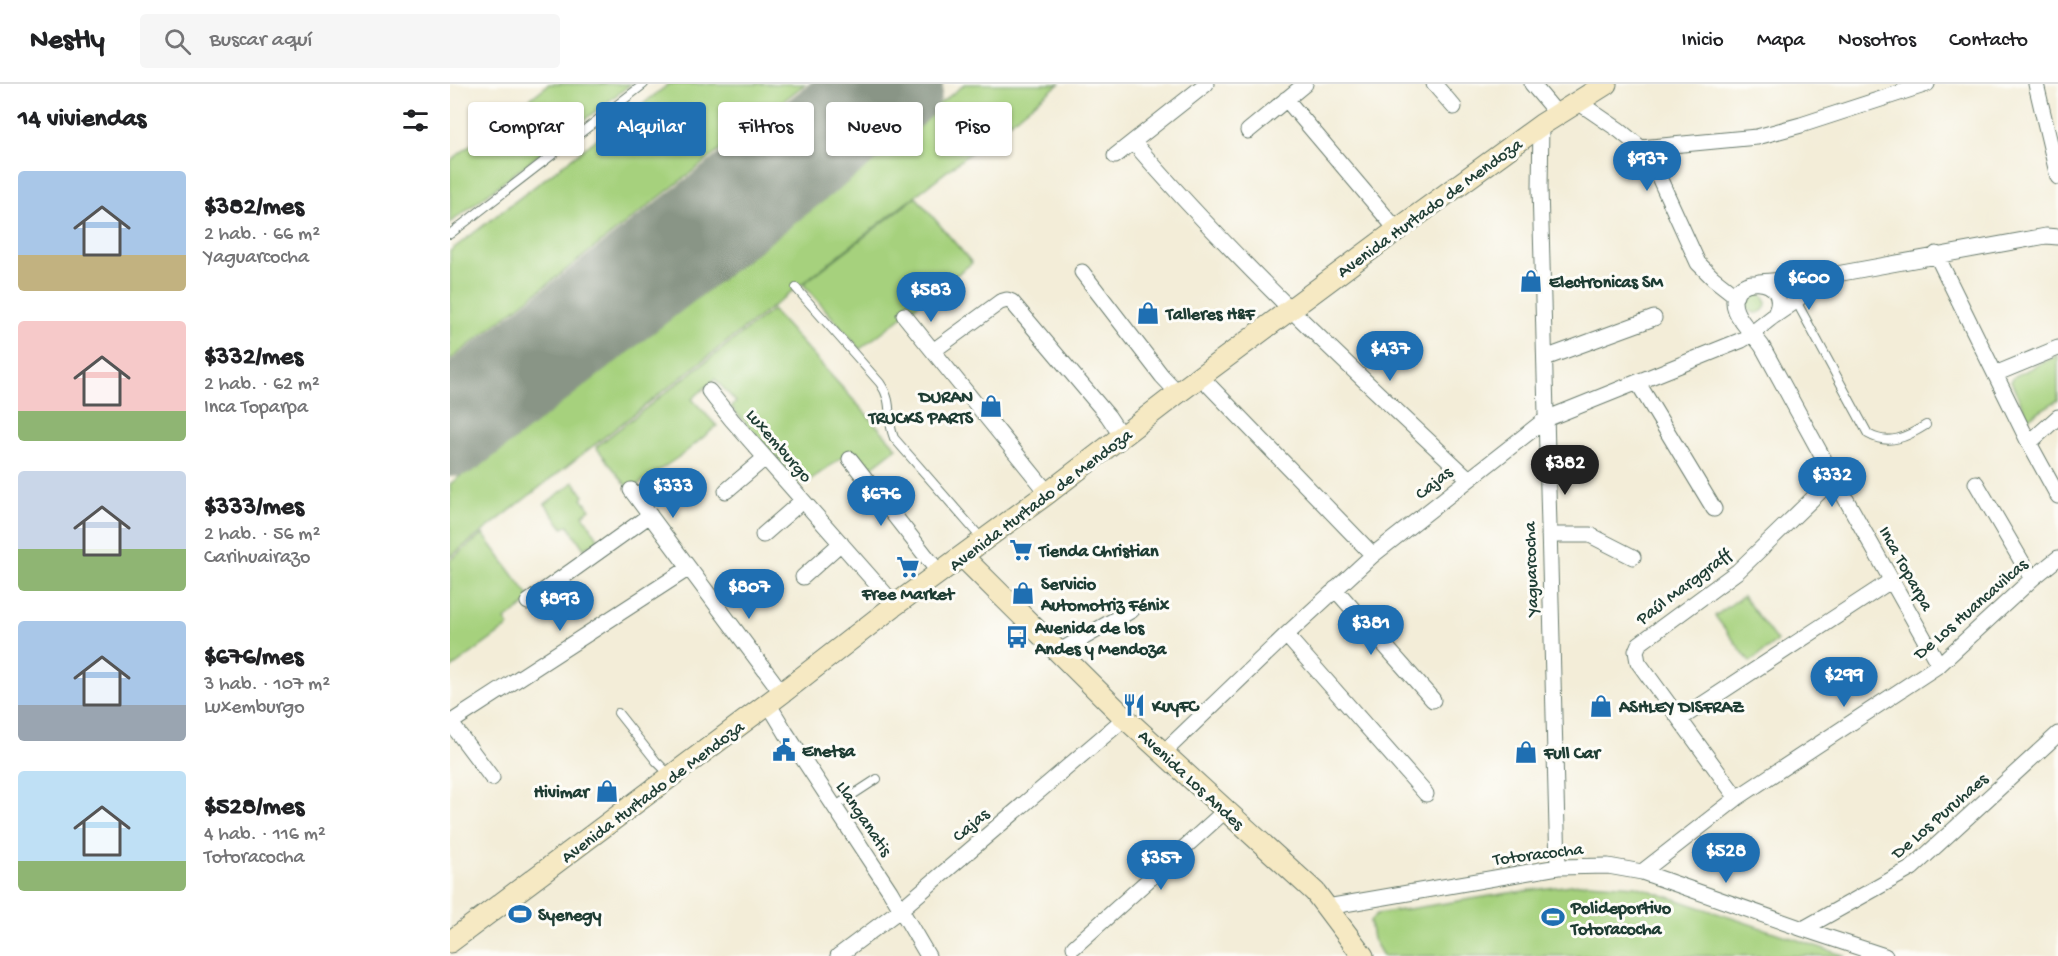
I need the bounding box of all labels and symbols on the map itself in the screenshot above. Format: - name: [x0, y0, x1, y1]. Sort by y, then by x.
- street label: Avenida Hurtado de Mendoza: [1334, 134, 1528, 283]
- pin: $937: [1611, 141, 1683, 192]
- pin: $600: [1773, 260, 1845, 311]
- shop icon: Electronicas SM: [1518, 268, 1544, 294]
- pin: $583: [895, 272, 967, 323]
- place label: Electronicas SM: [1549, 273, 1663, 294]
- shop icon: Talleres H&F: [1135, 300, 1161, 326]
- place label: Talleres H&F: [1164, 305, 1256, 326]
- pin: $437: [1354, 331, 1426, 382]
- place label: DURAN TRUCKS PARTS: [867, 388, 974, 430]
- shop icon: DURAN TRUCKS PARTS: [978, 393, 1004, 419]
- street label: Luxemburgo: [741, 406, 816, 488]
- street label: Avenida Hurtado de Mendoza: [946, 425, 1138, 577]
- pin: $382: [1529, 445, 1601, 496]
- pin: $332: [1796, 457, 1868, 508]
- street label: Cajas: [1412, 462, 1458, 505]
- pin: $333: [637, 468, 709, 519]
- pin: $676: [845, 476, 917, 527]
- street label: Yaguarcocha: [1520, 520, 1545, 619]
- street label: Inca Toparpa: [1873, 523, 1937, 616]
- supermarket icon: Tienda Christian: [1008, 537, 1034, 563]
- place label: Tienda Christian: [1037, 542, 1159, 563]
- street label: Paúl Marggraff: [1632, 545, 1737, 631]
- supermarket icon: Free Market: [895, 554, 921, 580]
- street label: De Los Huancavilcas: [1910, 554, 2034, 666]
- pin: $807: [713, 569, 785, 620]
- place label: Servicio Automotriz Fénix: [1040, 575, 1170, 617]
- shop icon: Servicio Automotriz Fénix: [1010, 580, 1036, 606]
- pin: $893: [524, 581, 596, 632]
- place label: Free Market: [861, 585, 956, 606]
- pin: $381: [1335, 605, 1407, 656]
- place label: Avenida de los Andes y Mendoza: [1034, 619, 1167, 661]
- bus stop icon: Avenida de los Andes y Mendoza: [1004, 624, 1030, 650]
- pin: $299: [1808, 657, 1880, 708]
- restaurant icon: KuyFC: [1121, 692, 1147, 718]
- shop icon: ASHLEY DISFRAZ: [1588, 693, 1614, 719]
- place label: KuyFC: [1151, 697, 1200, 718]
- place label: ASHLEY DISFRAZ: [1618, 698, 1745, 719]
- street label: Avenida Hurtado de Mendoza: [558, 717, 750, 869]
- street label: Avenida Los Andes: [1133, 726, 1249, 836]
- public building icon: Enetsa: [771, 737, 797, 763]
- shop icon: Full Car: [1513, 739, 1539, 765]
- place label: Enetsa: [802, 742, 856, 763]
- place label: Full Car: [1543, 744, 1603, 765]
- street label: De Los Puruhaes: [1887, 768, 1994, 865]
- shop icon: Hivimar: [594, 778, 620, 804]
- street label: Llanganatis: [830, 778, 896, 862]
- place label: Hivimar: [534, 783, 592, 804]
- street label: Cajas: [949, 804, 995, 847]
- pin: $528: [1690, 833, 1762, 884]
- street label: Totoracocha: [1491, 839, 1586, 872]
- pin: $357: [1125, 840, 1197, 891]
- place label: Polideportivo Totoracocha: [1569, 899, 1672, 941]
- sports icon: Syenegy: [507, 901, 533, 927]
- sports icon: Polideportivo Totoracocha: [1540, 904, 1566, 930]
- place label: Syenegy: [538, 906, 602, 927]

